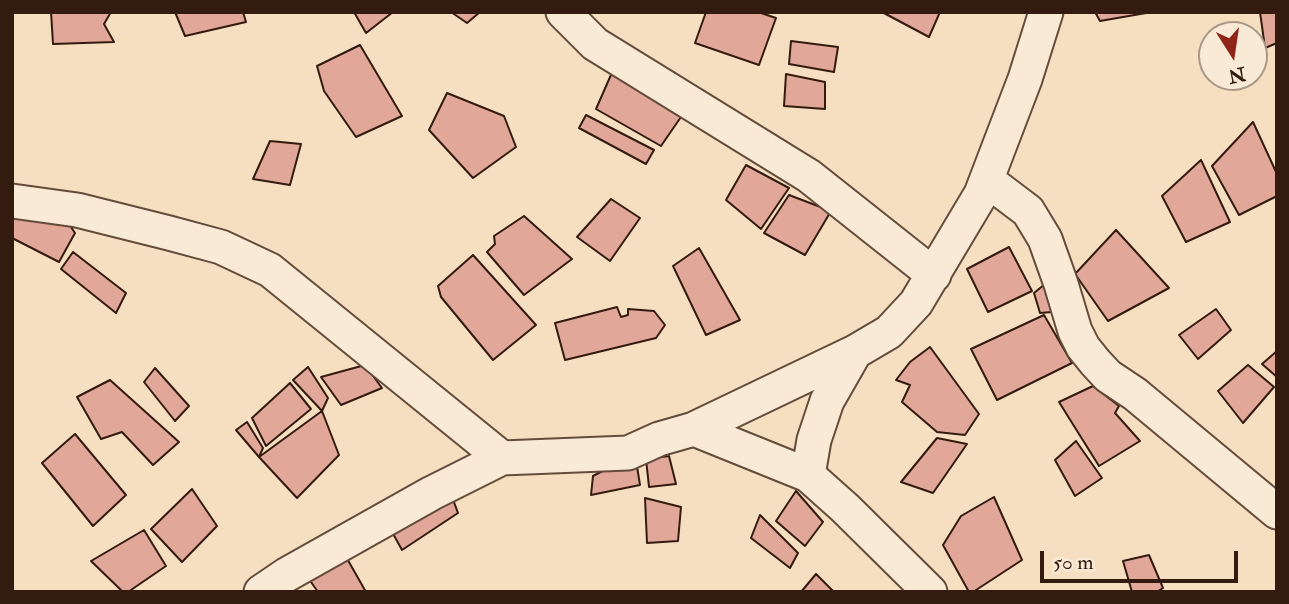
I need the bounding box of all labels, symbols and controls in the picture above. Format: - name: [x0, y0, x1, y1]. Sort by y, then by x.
- north arrow: [1198, 21, 1268, 91]
- text: N: [1226, 61, 1248, 88]
- scale bar: [1044, 538, 1242, 582]
- text: 50 m: [1053, 549, 1094, 576]

